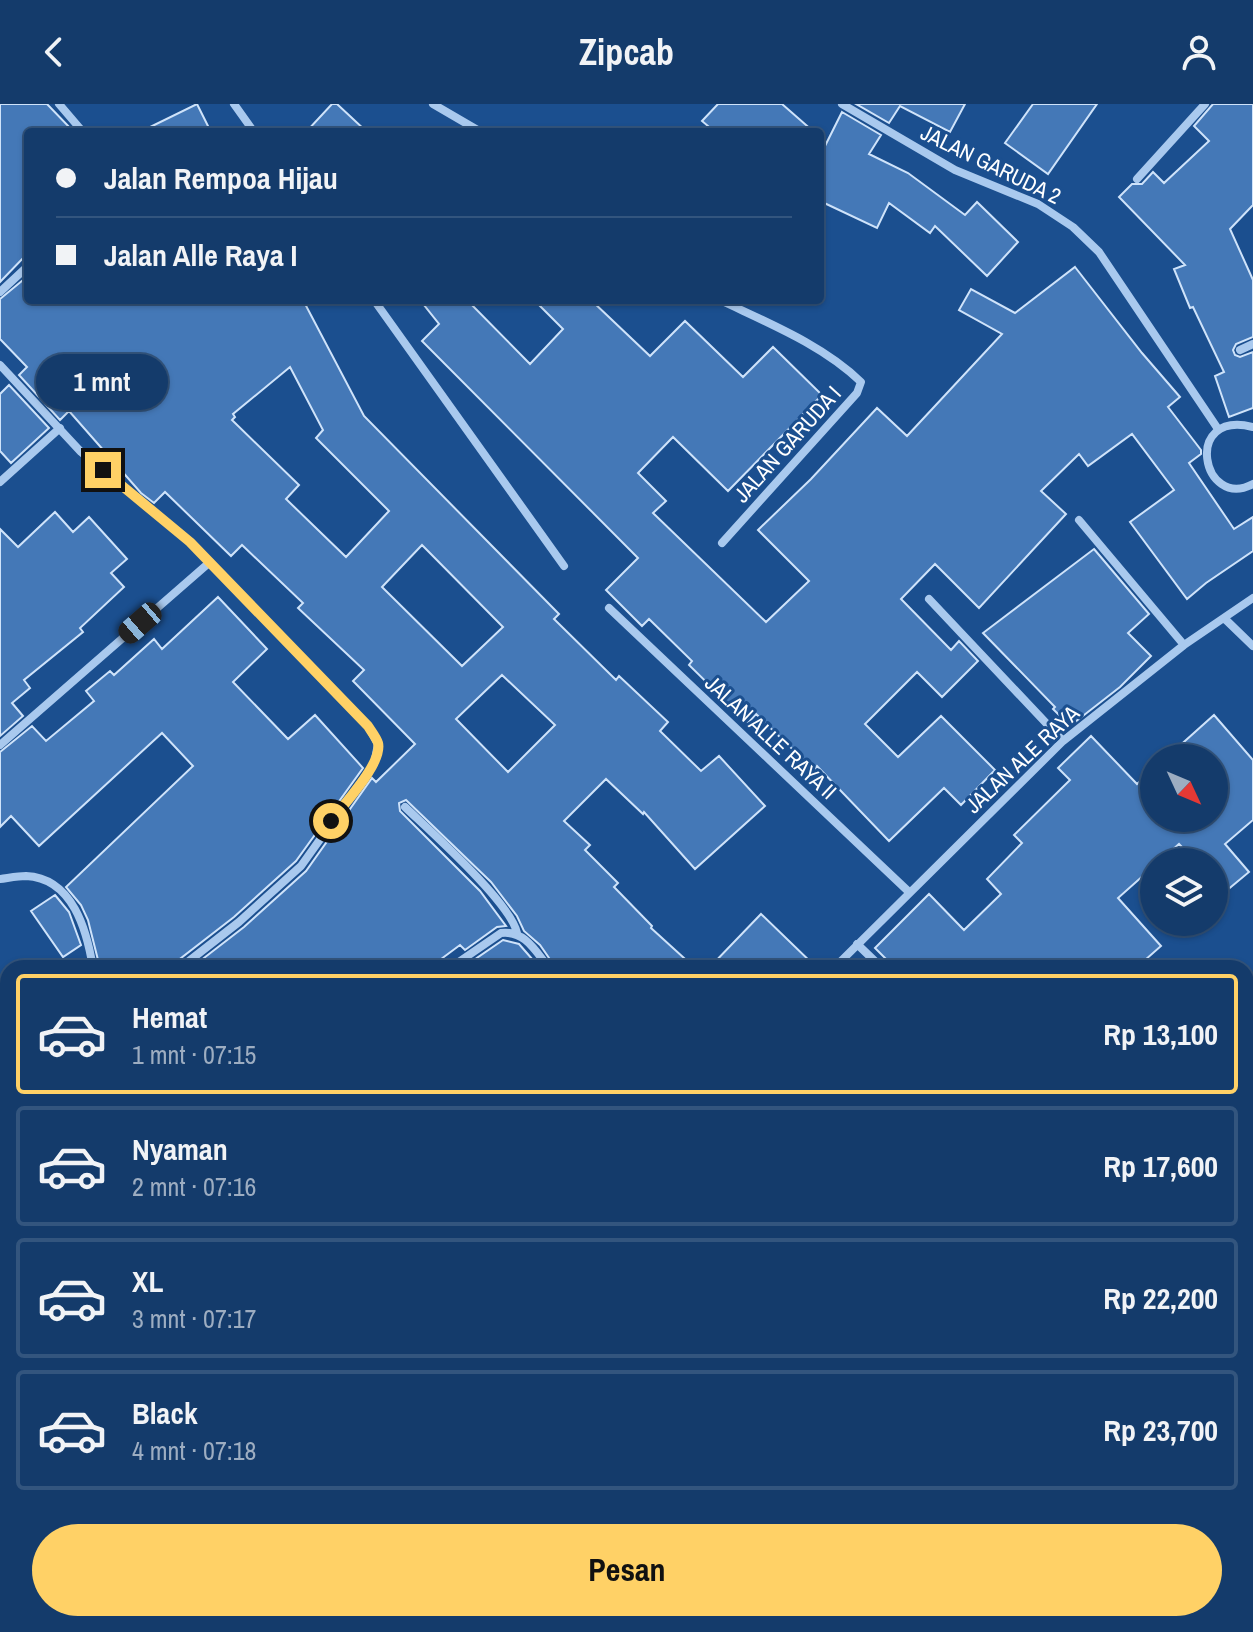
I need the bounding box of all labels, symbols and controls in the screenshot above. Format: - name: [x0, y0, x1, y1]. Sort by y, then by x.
- text: Zipcab: [579, 28, 674, 76]
- icon: back: [32, 30, 76, 74]
- icon: person: [1177, 30, 1221, 74]
- street label: JALAN GARUDA 2: [916, 117, 1066, 211]
- text: Jalan Rempoa Hijau: [104, 158, 338, 198]
- text: Jalan Alle Raya I: [104, 235, 297, 275]
- callout: 1 mnt: [37, 354, 169, 410]
- text: 1 mnt: [74, 364, 130, 399]
- street label: JALAN GARUDA I: [727, 379, 847, 509]
- route end: [85, 452, 121, 488]
- car: [114, 598, 166, 648]
- street label: JALAN ALLE RAYA II: [699, 668, 843, 806]
- street label: JALAN ALE RAYA: [958, 698, 1086, 820]
- north arrow: [1140, 744, 1228, 832]
- map controls: [1140, 744, 1228, 936]
- route start: [313, 803, 349, 839]
- button: layers: [1140, 848, 1228, 936]
- text: Hemat: [132, 997, 207, 1037]
- icon: car: [36, 998, 108, 1070]
- text: Rp 13,100: [1103, 1014, 1218, 1054]
- text: 1 mnt · 07:15: [132, 1037, 256, 1072]
- text: Nyaman: [132, 1129, 228, 1169]
- icon: car: [36, 1130, 108, 1202]
- text: Rp 17,600: [1103, 1146, 1218, 1186]
- text: 2 mnt · 07:16: [132, 1169, 256, 1204]
- text: XL: [132, 1261, 163, 1301]
- icon: car: [36, 1262, 108, 1334]
- text: Rp 22,200: [1103, 1278, 1218, 1318]
- text: 3 mnt · 07:17: [132, 1301, 256, 1336]
- text: Black: [132, 1393, 198, 1433]
- icon: car: [36, 1394, 108, 1466]
- text: Rp 23,700: [1103, 1410, 1218, 1450]
- text: 4 mnt · 07:18: [132, 1433, 256, 1468]
- button: Pesan: [32, 1524, 1222, 1616]

